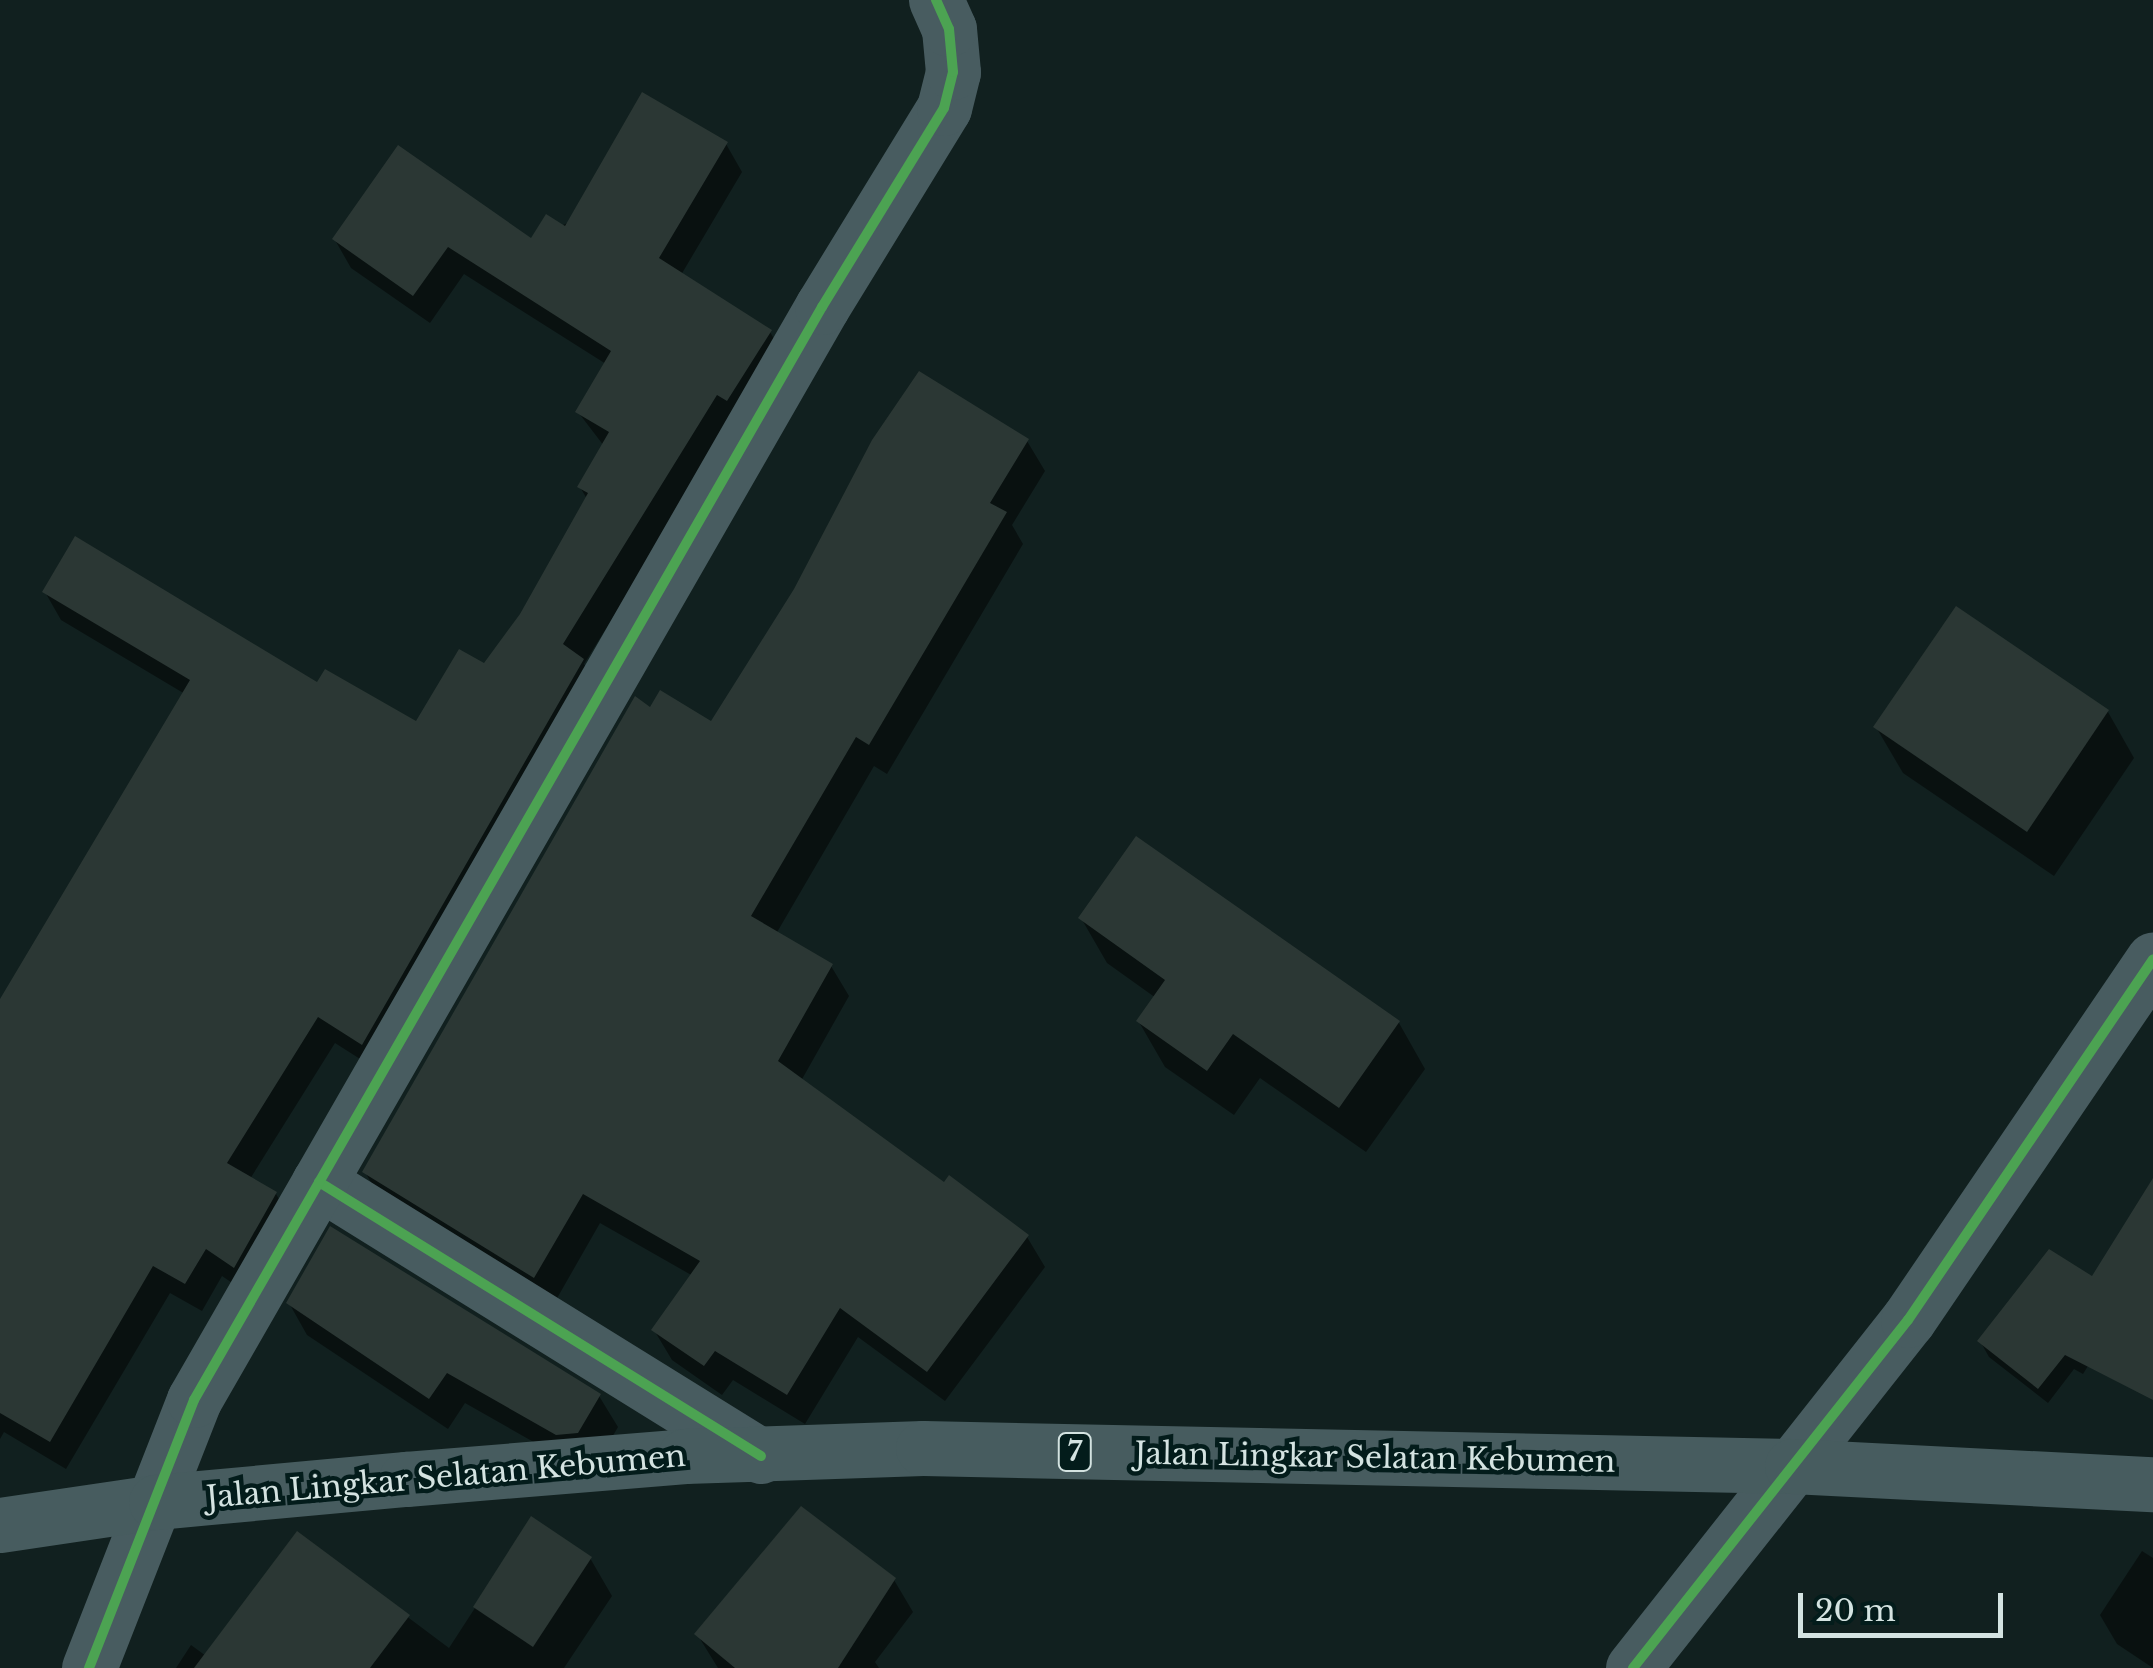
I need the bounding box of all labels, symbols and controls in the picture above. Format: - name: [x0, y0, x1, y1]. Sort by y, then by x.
- road number: 7: [1058, 1429, 1092, 1475]
- street label: Jalan Lingkar Selatan Kebumen: [1134, 1436, 1616, 1480]
- street label: Jalan Lingkar Selatan Kebumen: [205, 1438, 687, 1516]
- scale bar: [1803, 1573, 2008, 1635]
- text: 20 m: [1815, 1592, 1896, 1629]

